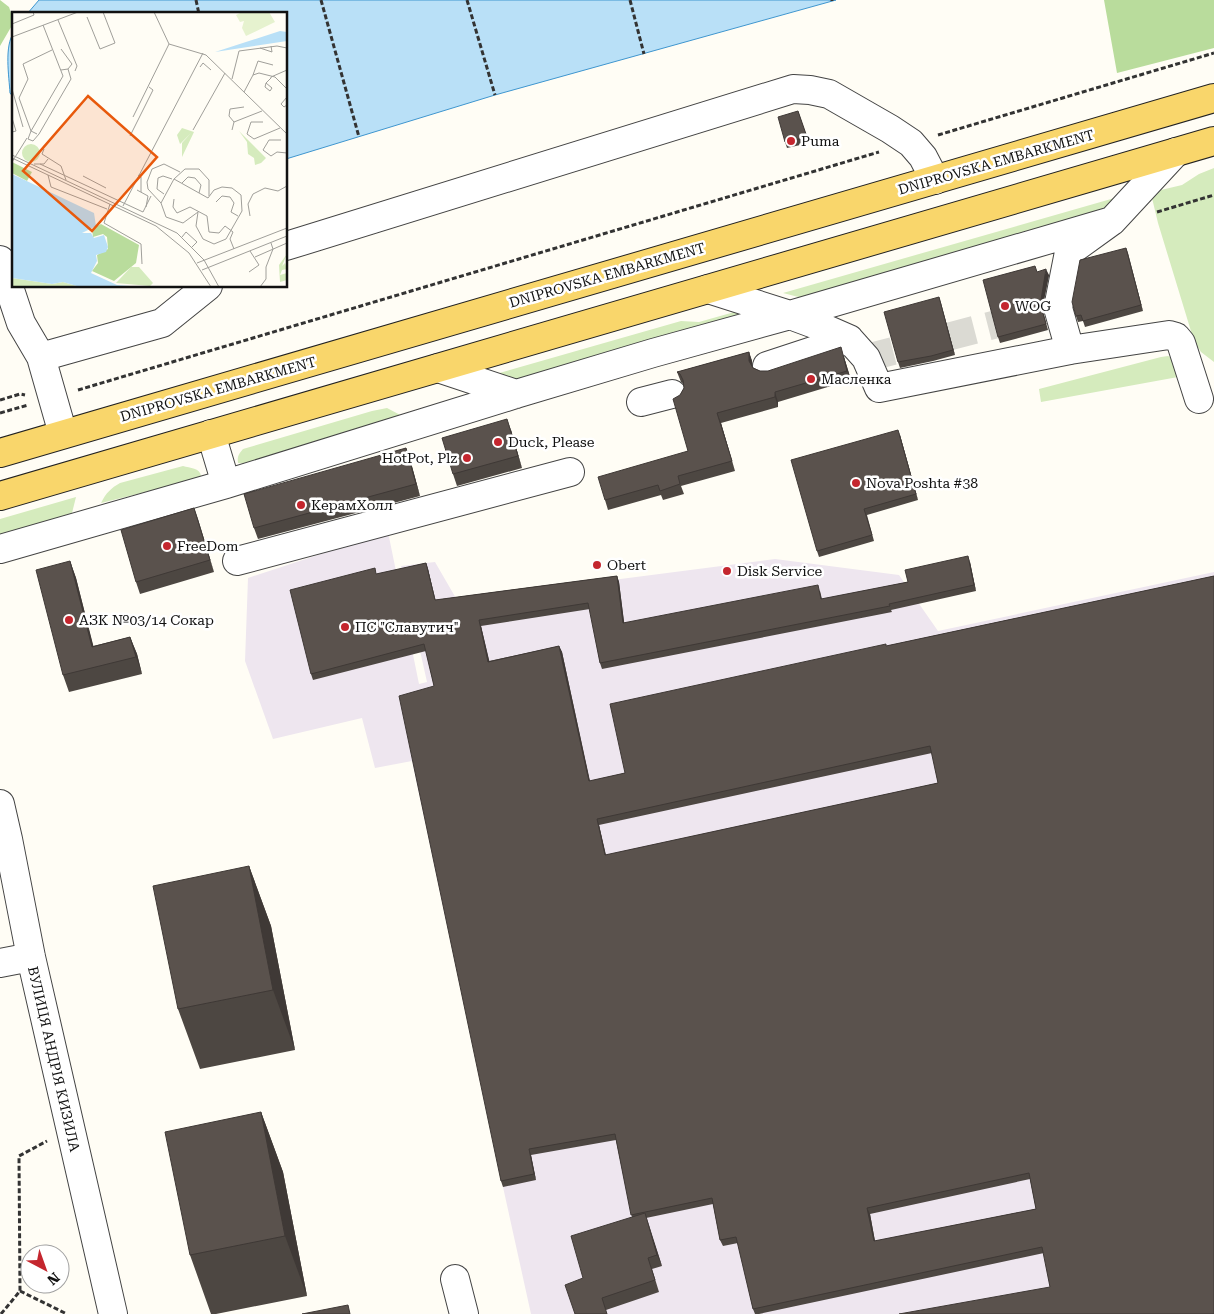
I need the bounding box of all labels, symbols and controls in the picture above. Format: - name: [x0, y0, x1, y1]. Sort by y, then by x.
- inset map: [12, 12, 288, 288]
- street label: DNIPROVSKA EMBARKMENT: [896, 126, 1096, 198]
- place label: Puma: [801, 133, 840, 149]
- marker: Puma: [785, 135, 797, 147]
- street label: DNIPROVSKA EMBARKMENT: [507, 239, 707, 311]
- place label: WOG: [1015, 298, 1051, 314]
- marker: WOG: [999, 300, 1011, 312]
- street label: DNIPROVSKA EMBARKMENT: [118, 353, 318, 425]
- place label: Масленка: [821, 371, 892, 387]
- marker: Масленка: [805, 373, 817, 385]
- place label: Duck, Please: [508, 434, 595, 450]
- marker: Duck, Please: [492, 436, 504, 448]
- place label: HotPot, Plz: [382, 450, 457, 466]
- marker: HotPot, Plz: [461, 452, 473, 464]
- place label: Nova Poshta #38: [866, 475, 978, 491]
- marker: Nova Poshta #38: [850, 477, 862, 489]
- place label: КерамХолл: [311, 497, 393, 513]
- marker: КерамХолл: [295, 499, 307, 511]
- place label: FreeDom: [177, 538, 239, 554]
- marker: FreeDom: [161, 540, 173, 552]
- place label: Obert: [607, 557, 646, 573]
- marker: Obert: [591, 559, 603, 571]
- place label: Disk Service: [737, 563, 822, 579]
- marker: Disk Service: [721, 565, 733, 577]
- place label: АЗК №03/14 Сокар: [79, 612, 214, 628]
- marker: АЗК №03/14 Сокар: [63, 614, 75, 626]
- place label: ПС "Славутич": [355, 619, 459, 635]
- marker: ПС "Славутич": [339, 621, 351, 633]
- street label: ВУЛИЦЯ АНДРІЯ КИЗИЛА: [25, 965, 83, 1154]
- north arrow: [20, 1244, 70, 1294]
- text: N: [44, 1269, 63, 1289]

